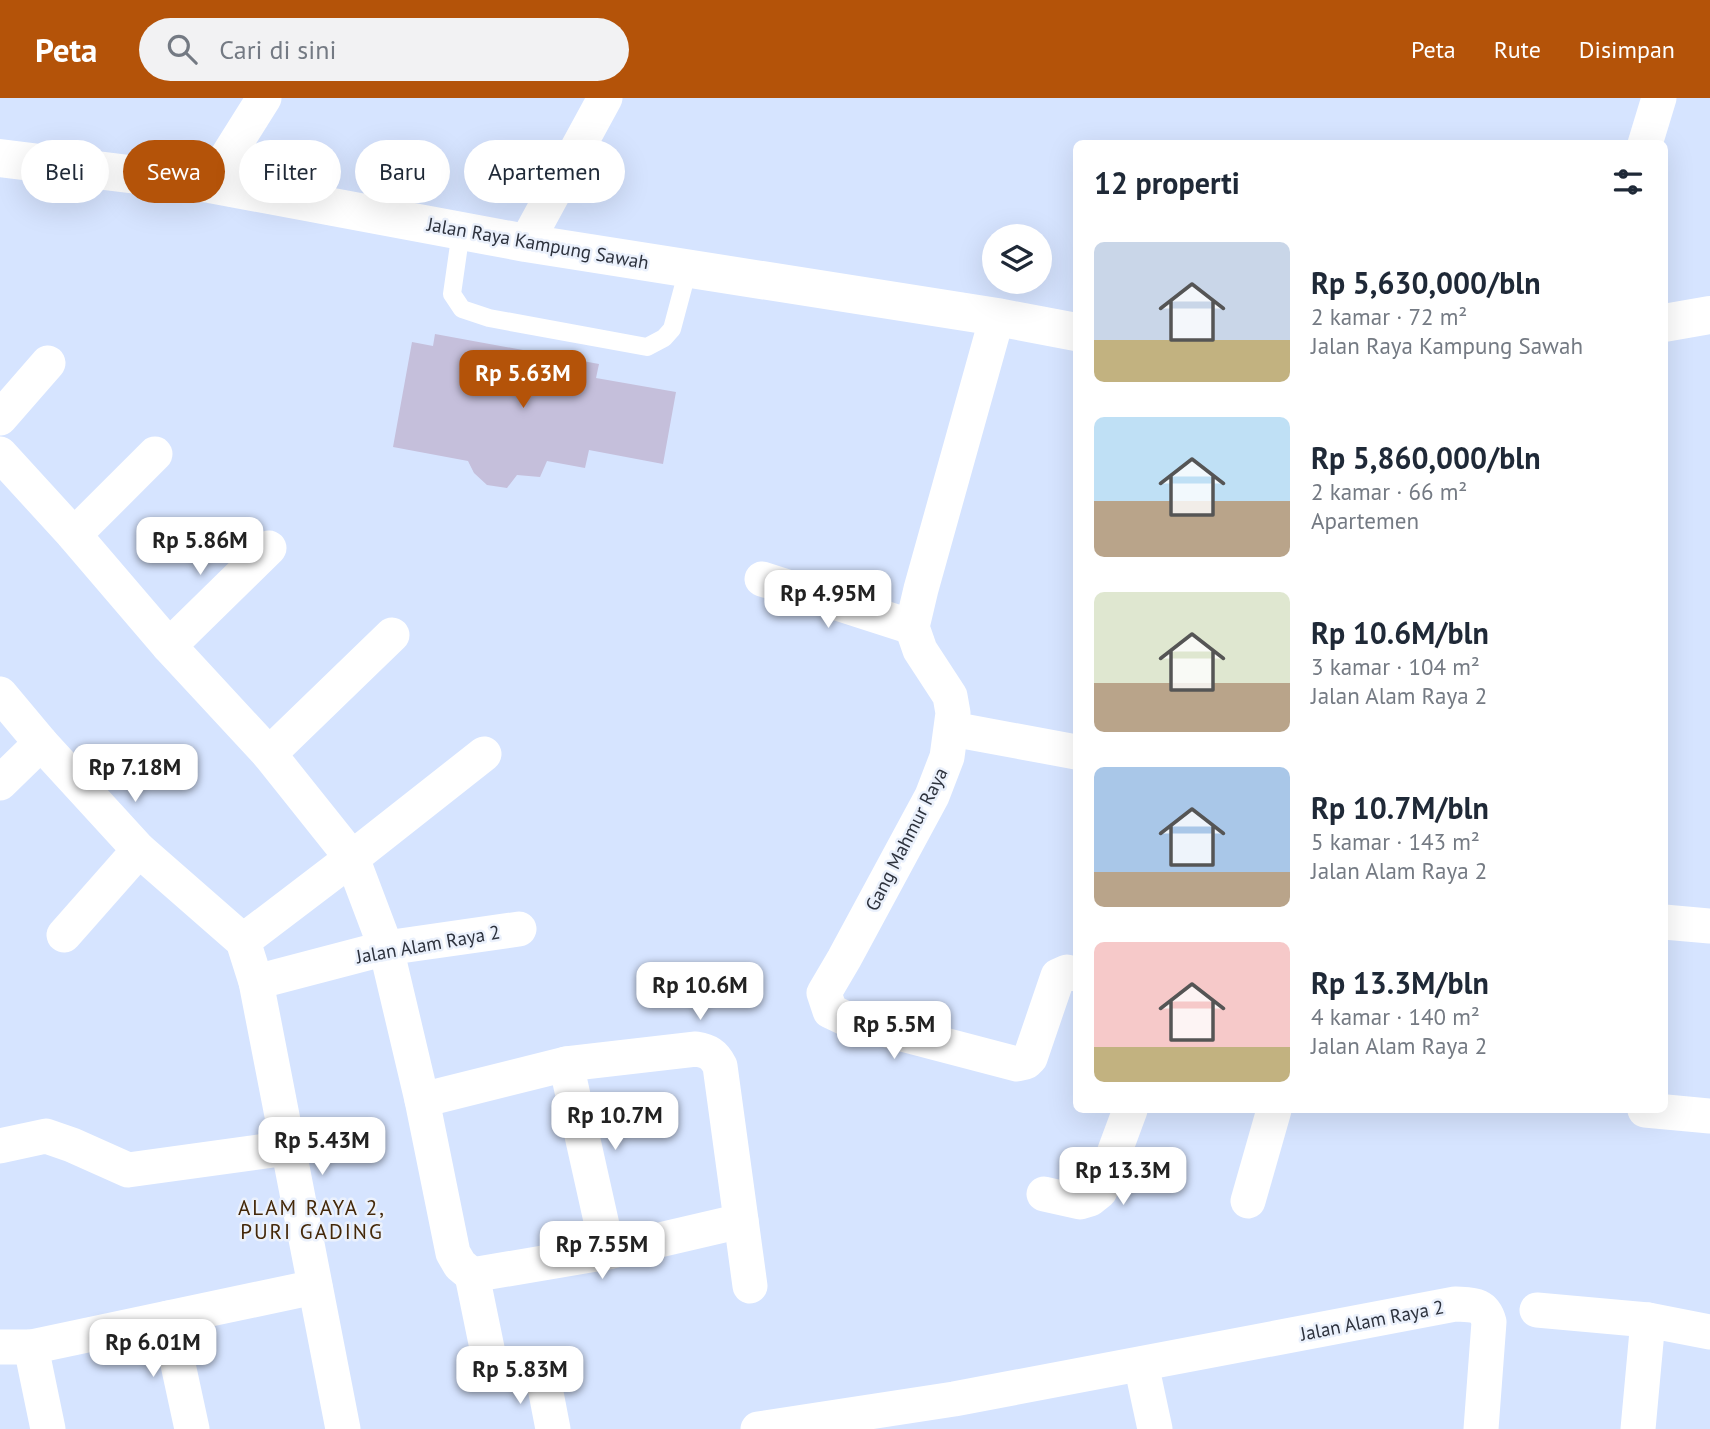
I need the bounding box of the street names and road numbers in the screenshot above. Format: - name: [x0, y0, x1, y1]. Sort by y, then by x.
- street label: Jalan Raya Kampung Sawah: [424, 212, 651, 274]
- street label: Gang Mahmur Raya: [860, 763, 952, 915]
- street label: Jalan Alam Raya 2: [353, 920, 502, 969]
- street label: Jalan Alam Raya 2: [1297, 1294, 1446, 1346]

